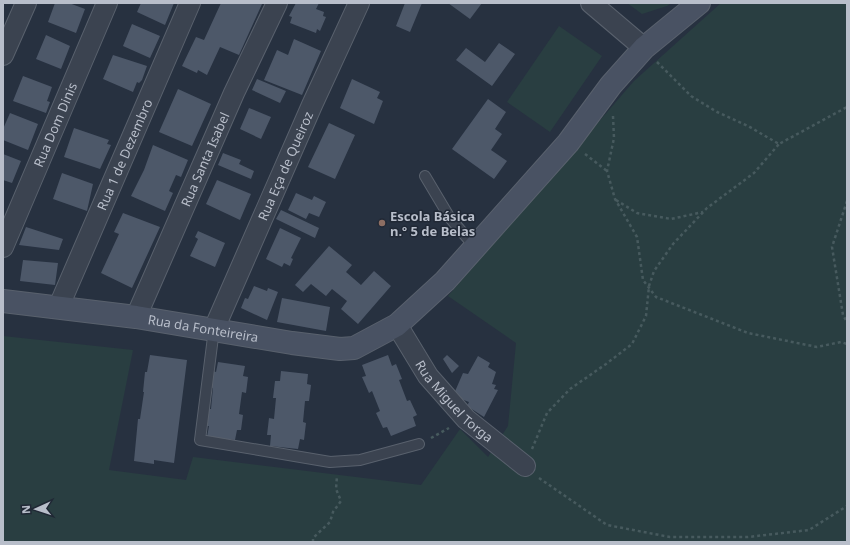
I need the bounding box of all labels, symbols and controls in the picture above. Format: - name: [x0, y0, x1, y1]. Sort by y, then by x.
- street label: Rua Dom Dinis: [29, 80, 81, 170]
- street label: Rua 1 de Dezembro: [92, 96, 157, 213]
- street label: Rua Eça de Queiroz: [254, 108, 317, 223]
- street label: Rua Santa Isabel: [176, 109, 233, 209]
- place label: Escola Básica n.º 5 de Belas: [390, 207, 475, 240]
- marker: Escola Básica n.º 5 de Belas: [377, 218, 387, 228]
- street label: Rua da Fonteireira: [146, 310, 260, 346]
- street label: Rua Miguel Torga: [411, 357, 497, 446]
- north arrow: [16, 489, 56, 529]
- text: N: [18, 505, 33, 514]

